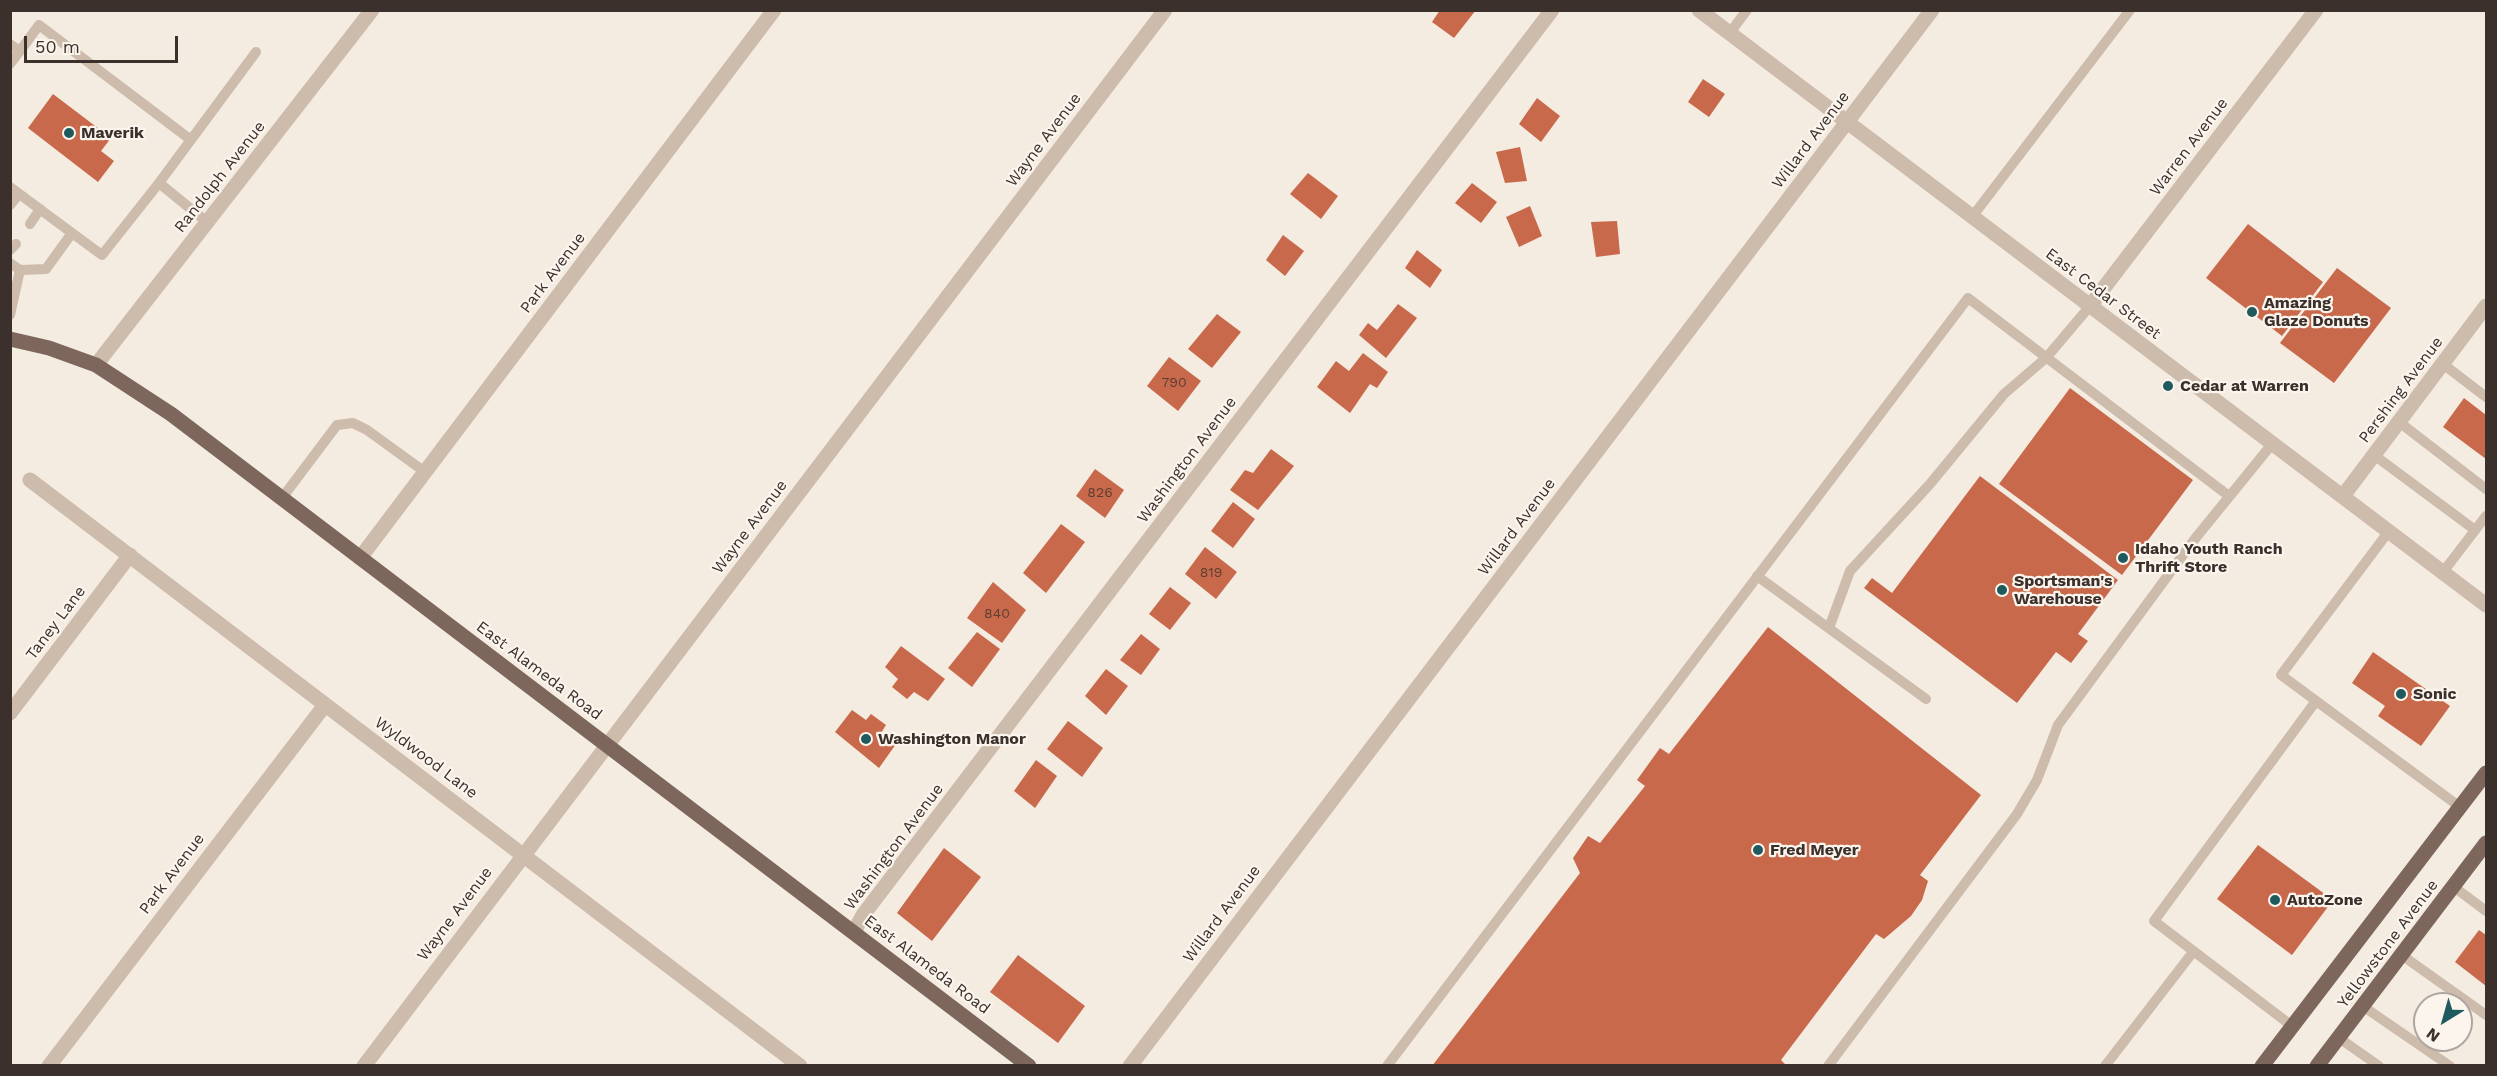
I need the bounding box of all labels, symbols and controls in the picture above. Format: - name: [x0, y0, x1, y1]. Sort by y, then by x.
- scale bar: [27, 24, 182, 62]
- text: 50 m: [35, 36, 80, 57]
- street label: Willard Avenue: [1768, 88, 1854, 192]
- street label: Wayne Avenue: [1002, 89, 1086, 191]
- street label: Warren Avenue: [2146, 94, 2232, 200]
- street label: Randolph Avenue: [171, 117, 269, 237]
- place label: Maverik: [81, 123, 144, 143]
- marker: Maverik: [62, 126, 76, 140]
- street label: Park Avenue: [516, 229, 590, 317]
- street label: East Cedar Street: [2042, 244, 2164, 344]
- place label: Amazing Glaze Donuts: [2264, 293, 2369, 331]
- marker: Amazing Glaze Donuts: [2245, 305, 2259, 319]
- street label: Pershing Avenue: [2355, 333, 2447, 447]
- house number: 790: [1161, 375, 1187, 391]
- place label: Cedar at Warren: [2180, 376, 2309, 396]
- marker: Cedar at Warren: [2161, 379, 2175, 393]
- street label: Washington Avenue: [1133, 393, 1241, 527]
- street label: Willard Avenue: [1474, 475, 1560, 579]
- street label: Wayne Avenue: [708, 476, 792, 578]
- house number: 826: [1087, 485, 1113, 501]
- place label: Idaho Youth Ranch Thrift Store: [2135, 539, 2283, 577]
- marker: Idaho Youth Ranch Thrift Store: [2116, 551, 2130, 565]
- house number: 819: [1200, 565, 1222, 581]
- place label: Sportsman's Warehouse: [2014, 571, 2113, 609]
- street label: Taney Lane: [22, 582, 90, 664]
- marker: Sportsman's Warehouse: [1995, 583, 2009, 597]
- house number: 840: [984, 606, 1010, 622]
- street label: East Alameda Road: [472, 617, 606, 725]
- place label: Sonic: [2413, 684, 2457, 704]
- marker: Sonic: [2394, 687, 2408, 701]
- street label: Wyldwood Lane: [371, 713, 481, 803]
- place label: Washington Manor: [878, 729, 1026, 749]
- marker: Washington Manor: [859, 732, 873, 746]
- street label: Washington Avenue: [840, 780, 948, 914]
- street label: Park Avenue: [135, 830, 209, 918]
- place label: Fred Meyer: [1770, 840, 1859, 860]
- marker: Fred Meyer: [1751, 843, 1765, 857]
- street label: Willard Avenue: [1179, 862, 1265, 966]
- street label: Wayne Avenue: [413, 863, 497, 965]
- street label: Yellowstone Avenue: [2334, 876, 2442, 1012]
- place label: AutoZone: [2287, 890, 2363, 910]
- marker: AutoZone: [2268, 893, 2282, 907]
- street label: East Alameda Road: [860, 911, 994, 1019]
- north arrow: [2413, 992, 2473, 1052]
- text: N: [2423, 1024, 2444, 1046]

